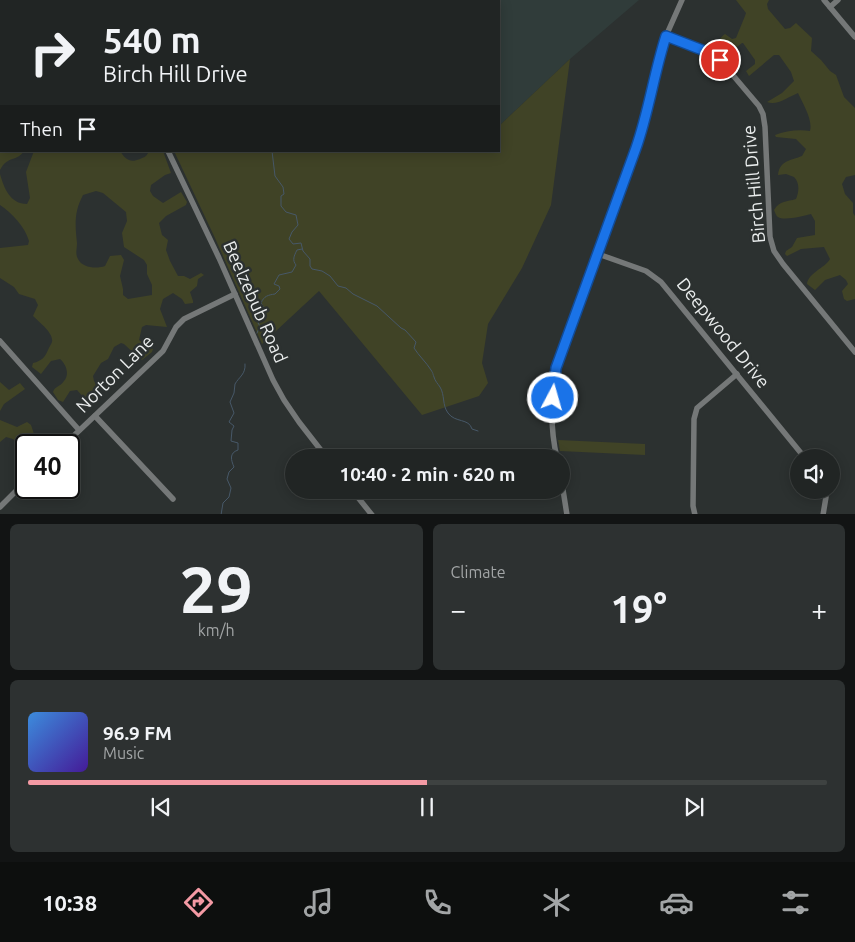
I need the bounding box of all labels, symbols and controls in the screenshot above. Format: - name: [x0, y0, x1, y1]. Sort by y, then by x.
- icon: right: [20, 20, 85, 85]
- text: 540 m: [103, 20, 201, 60]
- pin: [699, 39, 741, 81]
- icon: arrive: [706, 46, 734, 74]
- text: Birch Hill Drive: [103, 61, 248, 86]
- icon: arrive: [73, 115, 101, 143]
- text: Then: [20, 118, 63, 140]
- street label: Birch Hill Drive: [738, 124, 768, 244]
- street label: Beelzebub Road: [220, 238, 292, 366]
- street label: Deepwood Drive: [673, 273, 774, 391]
- street label: Norton Lane: [72, 331, 157, 416]
- position arrow: [526, 371, 578, 423]
- speed limit sign: 40: [15, 434, 80, 499]
- map controls: [790, 449, 840, 499]
- button: sound: [790, 449, 840, 499]
- text: 10:40 · 2 min · 620 m: [340, 463, 515, 485]
- text: 29: [180, 552, 253, 625]
- text: Climate: [451, 563, 506, 581]
- text: 19°: [611, 588, 667, 630]
- text: −: [451, 594, 466, 625]
- text: +: [811, 594, 827, 625]
- text: km/h: [198, 621, 235, 639]
- text: 96.9 FM: [103, 722, 172, 744]
- text: Music: [103, 744, 144, 762]
- icon: previous: [147, 793, 175, 821]
- icon: pause: [413, 793, 441, 821]
- icon: next: [680, 793, 708, 821]
- icon: directions: [181, 885, 216, 920]
- icon: music: [301, 885, 336, 920]
- icon: phone: [420, 885, 455, 920]
- icon: climate: [539, 885, 574, 920]
- icon: car: [659, 885, 694, 920]
- icon: filters: [778, 885, 813, 920]
- text: 10:38: [42, 890, 97, 915]

